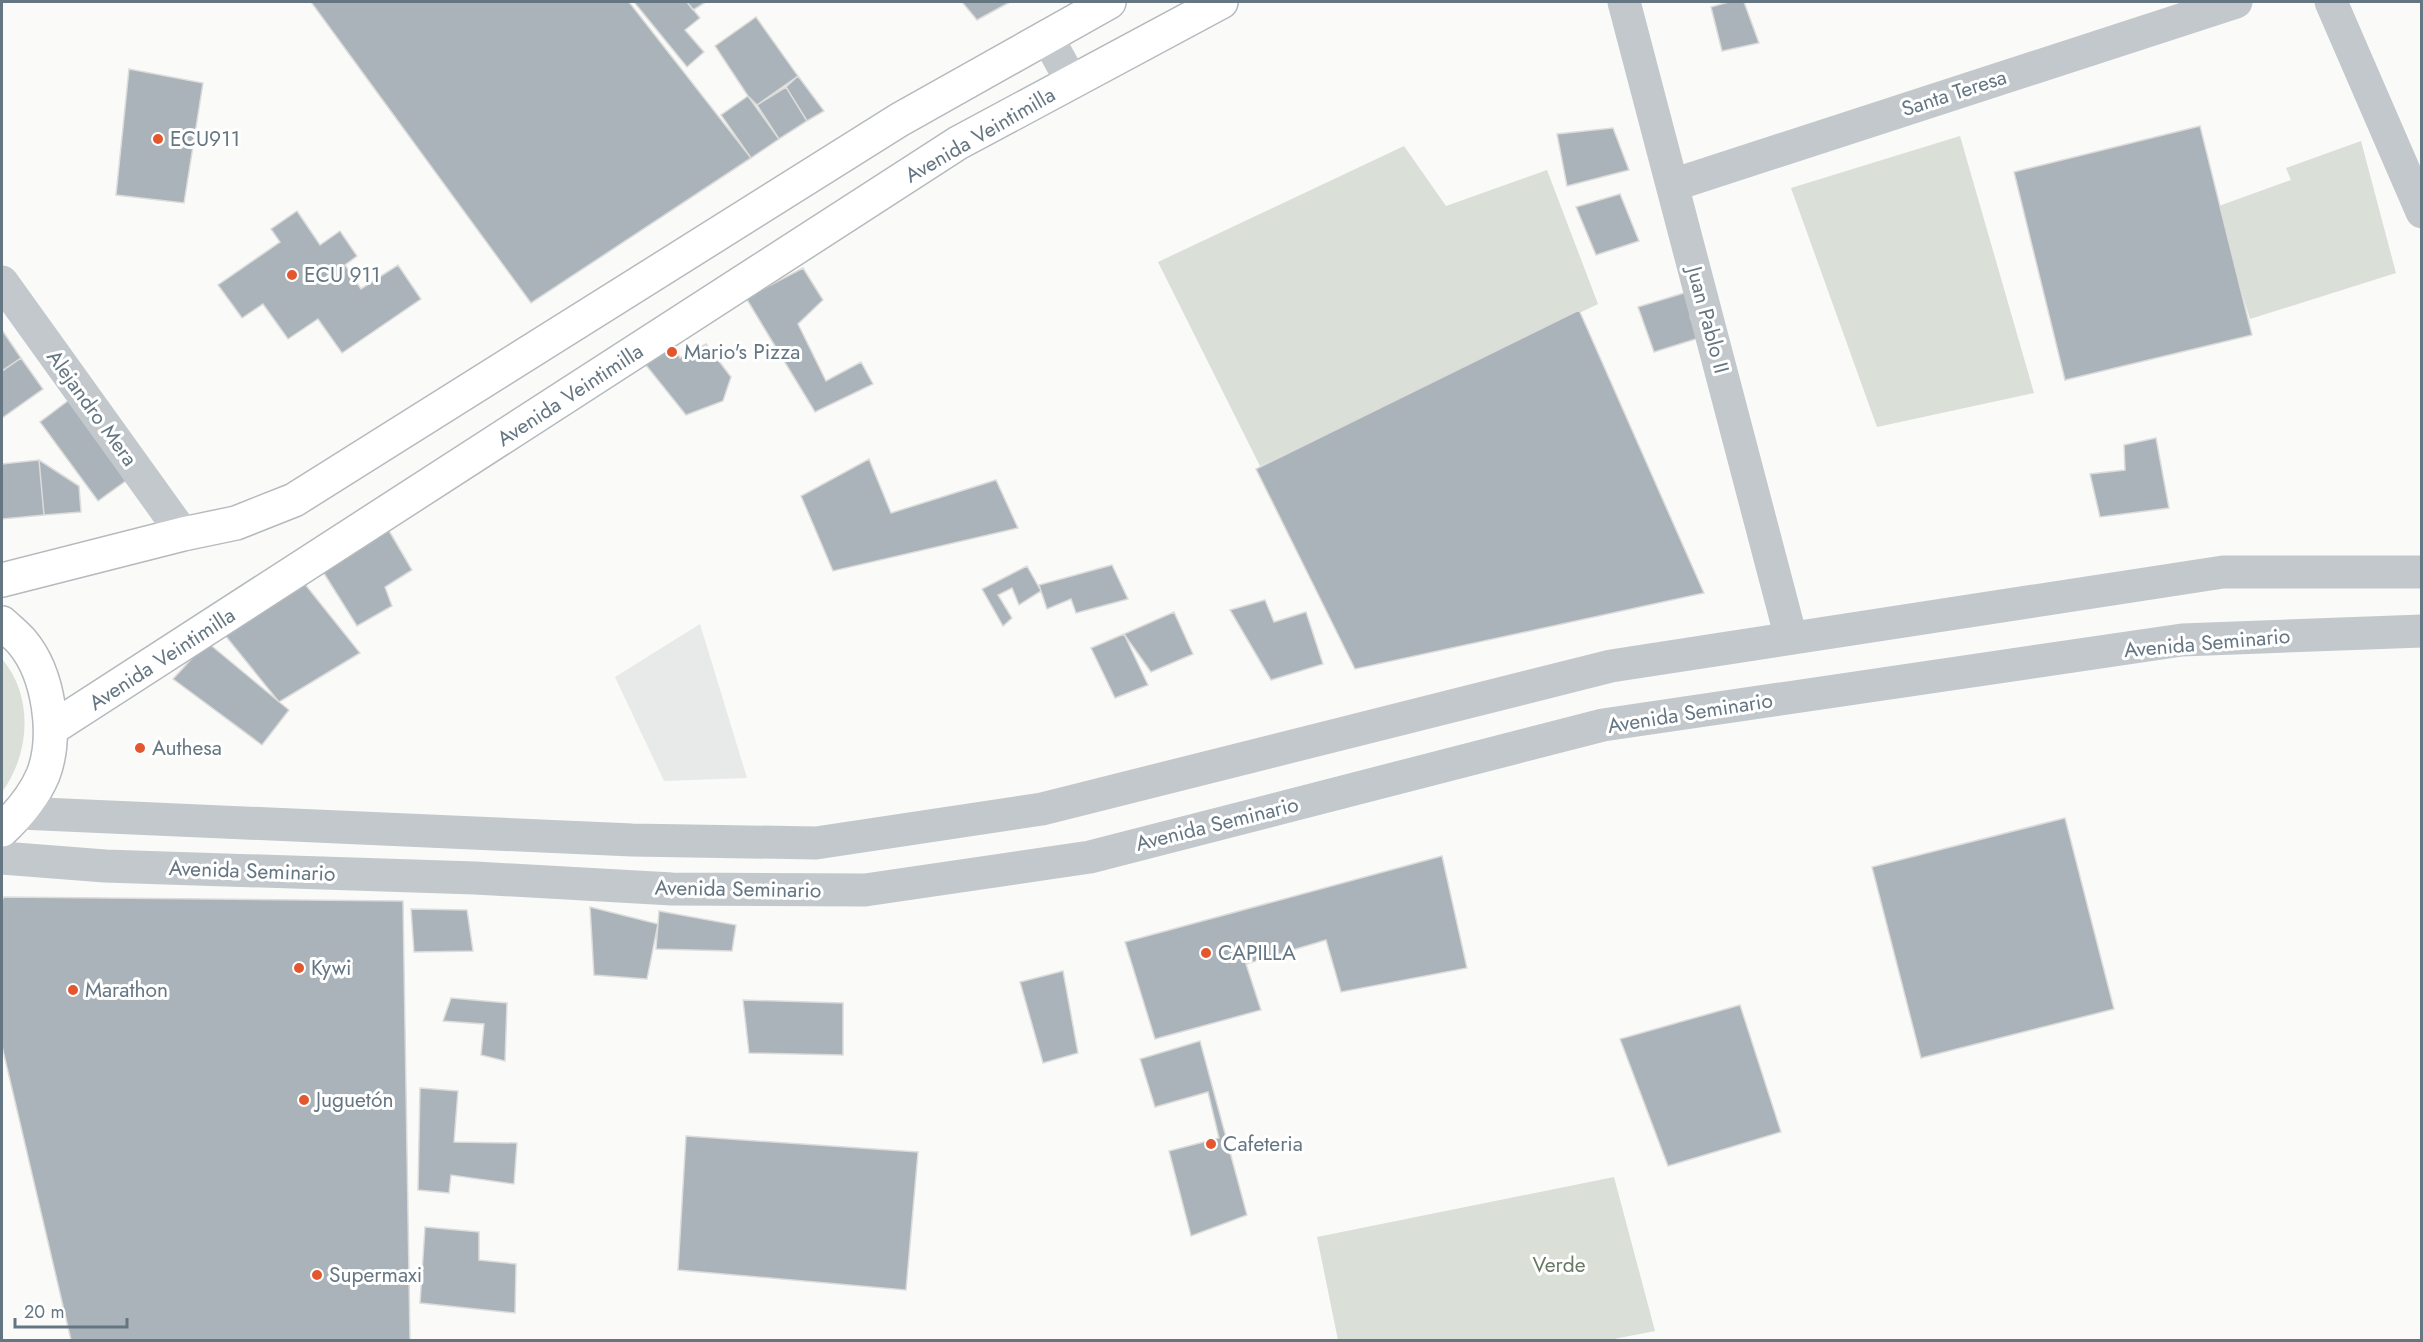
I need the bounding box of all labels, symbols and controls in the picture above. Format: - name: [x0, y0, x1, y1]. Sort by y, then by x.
- street label: Santa Teresa: [1898, 62, 2010, 124]
- street label: Avenida Veintimilla: [899, 80, 1061, 190]
- place label: ECU911: [170, 124, 240, 154]
- marker: ECU911: [151, 132, 165, 146]
- place label: ECU 911: [304, 260, 380, 290]
- street label: Juan Pablo II: [1679, 260, 1737, 377]
- marker: ECU 911: [285, 268, 299, 282]
- street label: Avenida Veintimilla: [491, 336, 649, 454]
- place label: Mario's Pizza: [684, 337, 800, 367]
- street label: Alejandro Mera: [39, 344, 145, 472]
- marker: Mario's Pizza: [665, 345, 679, 359]
- street label: Avenida Veintimilla: [83, 600, 241, 718]
- street label: Avenida Seminario: [2123, 621, 2291, 665]
- street label: Avenida Seminario: [1605, 685, 1775, 741]
- place label: Authesa: [152, 733, 222, 763]
- marker: Authesa: [133, 741, 147, 755]
- street label: Avenida Seminario: [1132, 789, 1302, 859]
- street label: Avenida Seminario: [168, 853, 336, 889]
- street label: Avenida Seminario: [654, 873, 822, 905]
- place label: CAPILLA: [1218, 938, 1296, 968]
- marker: CAPILLA: [1199, 946, 1213, 960]
- place label: Kywi: [311, 953, 351, 983]
- marker: Kywi: [292, 961, 306, 975]
- place label: Marathon: [85, 975, 168, 1005]
- marker: Marathon: [66, 983, 80, 997]
- place label: Juguetón: [313, 1085, 393, 1115]
- marker: Juguetón: [297, 1093, 311, 1107]
- place label: Cafeteria: [1223, 1129, 1303, 1159]
- marker: Cafeteria: [1204, 1137, 1218, 1151]
- park label: Verde: [1533, 1250, 1586, 1280]
- place label: Supermaxi: [329, 1260, 422, 1290]
- marker: Supermaxi: [310, 1268, 324, 1282]
- scale bar: [15, 1291, 128, 1329]
- text: 20 m: [24, 1299, 64, 1325]

